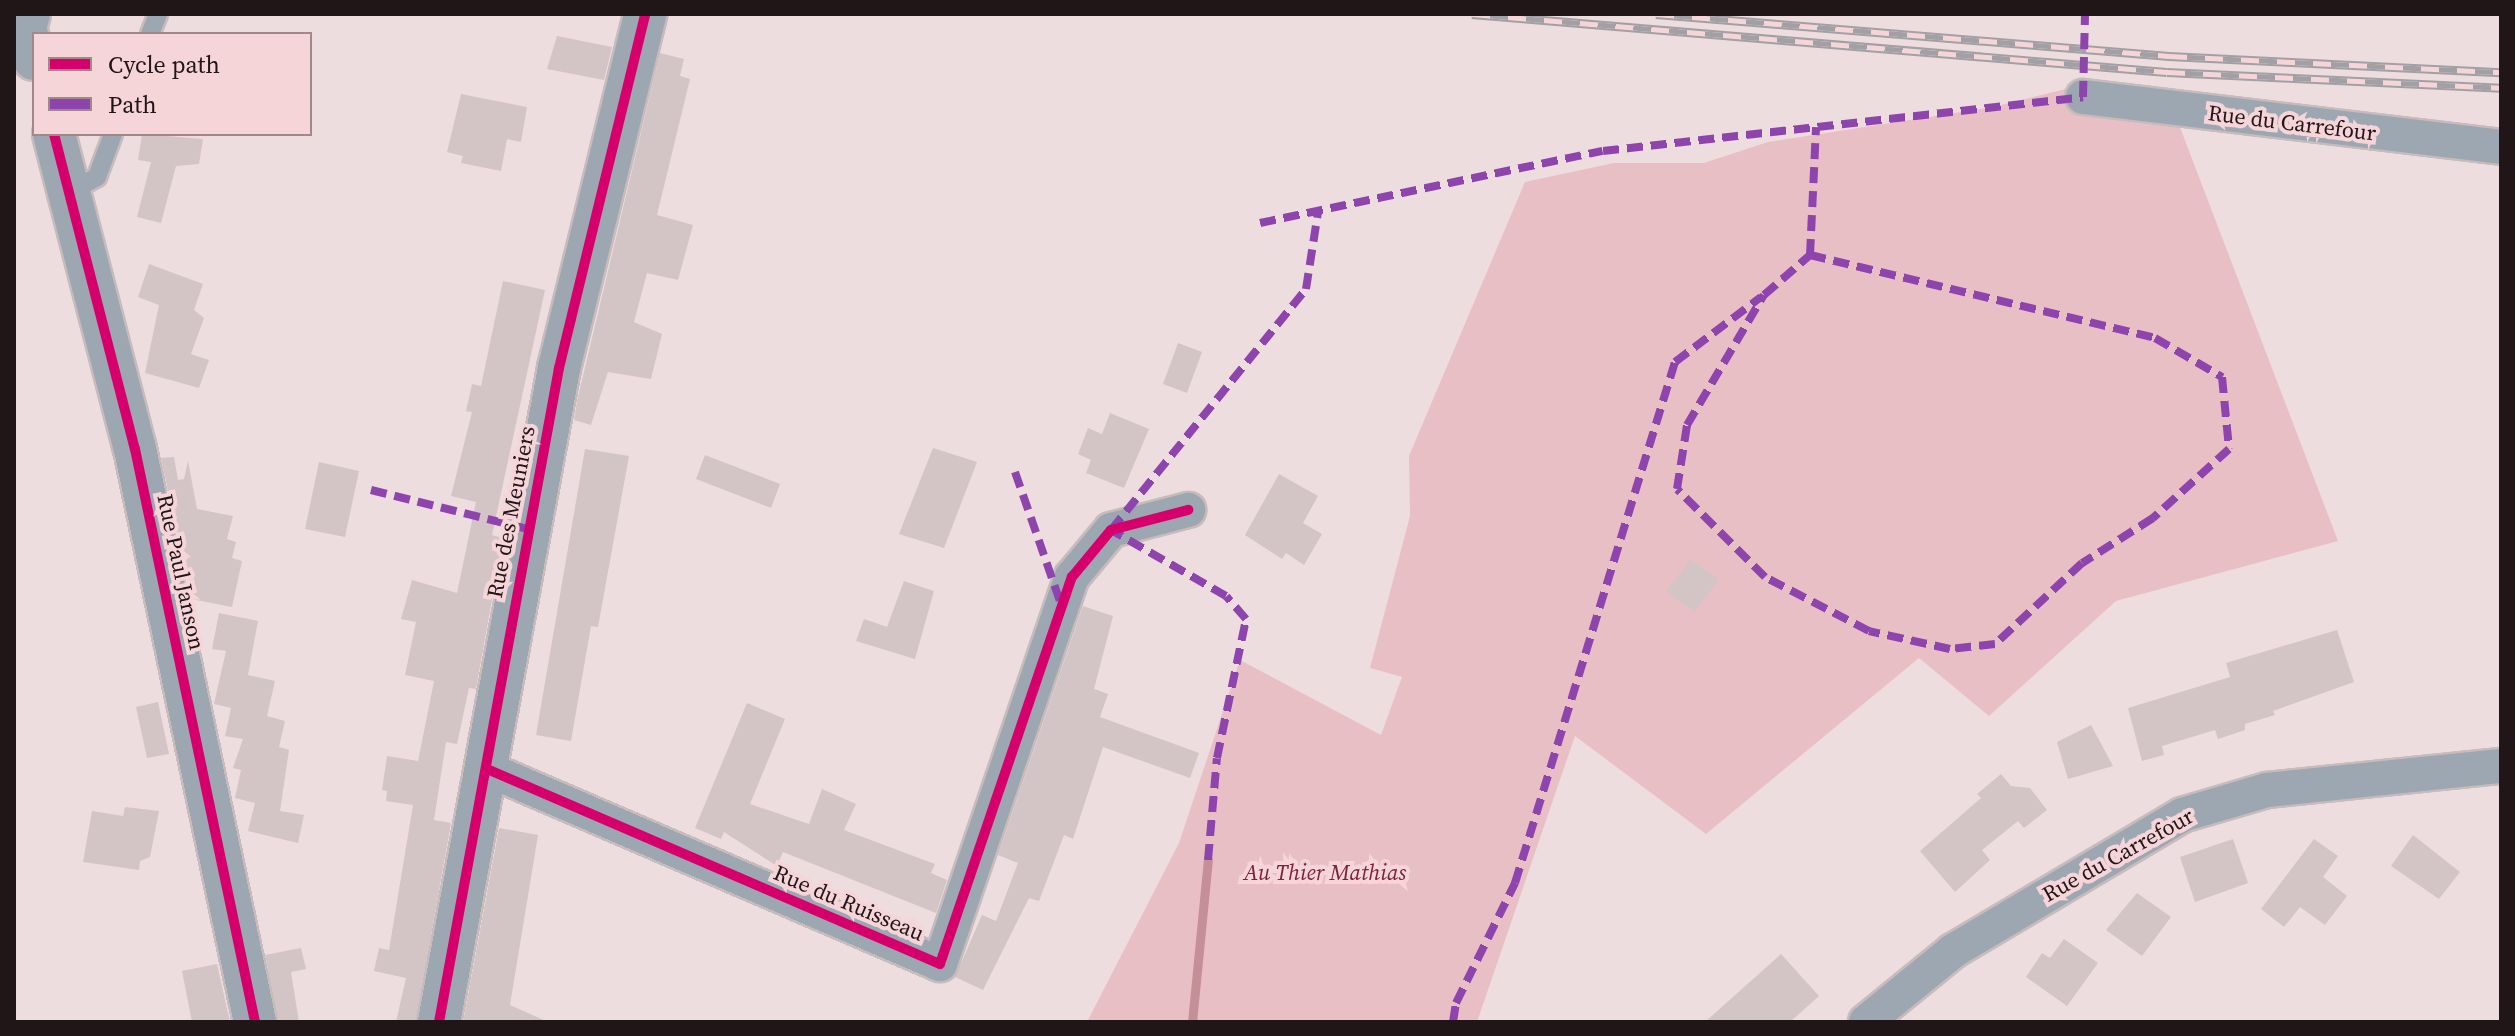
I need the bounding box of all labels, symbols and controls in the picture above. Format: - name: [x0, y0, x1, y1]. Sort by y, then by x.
- legend: [32, 32, 312, 136]
- text: Cycle path: [108, 48, 220, 81]
- text: Path: [108, 88, 157, 121]
- street label: Rue du Carrefour: [2206, 100, 2378, 146]
- street label: Rue des Meuniers: [481, 424, 541, 600]
- street label: Rue Paul Janson: [152, 492, 210, 652]
- street label: Rue du Carrefour: [2038, 802, 2198, 908]
- street label: Rue du Ruisseau: [770, 859, 928, 947]
- park label: Au Thier Mathias: [1244, 860, 1406, 886]

